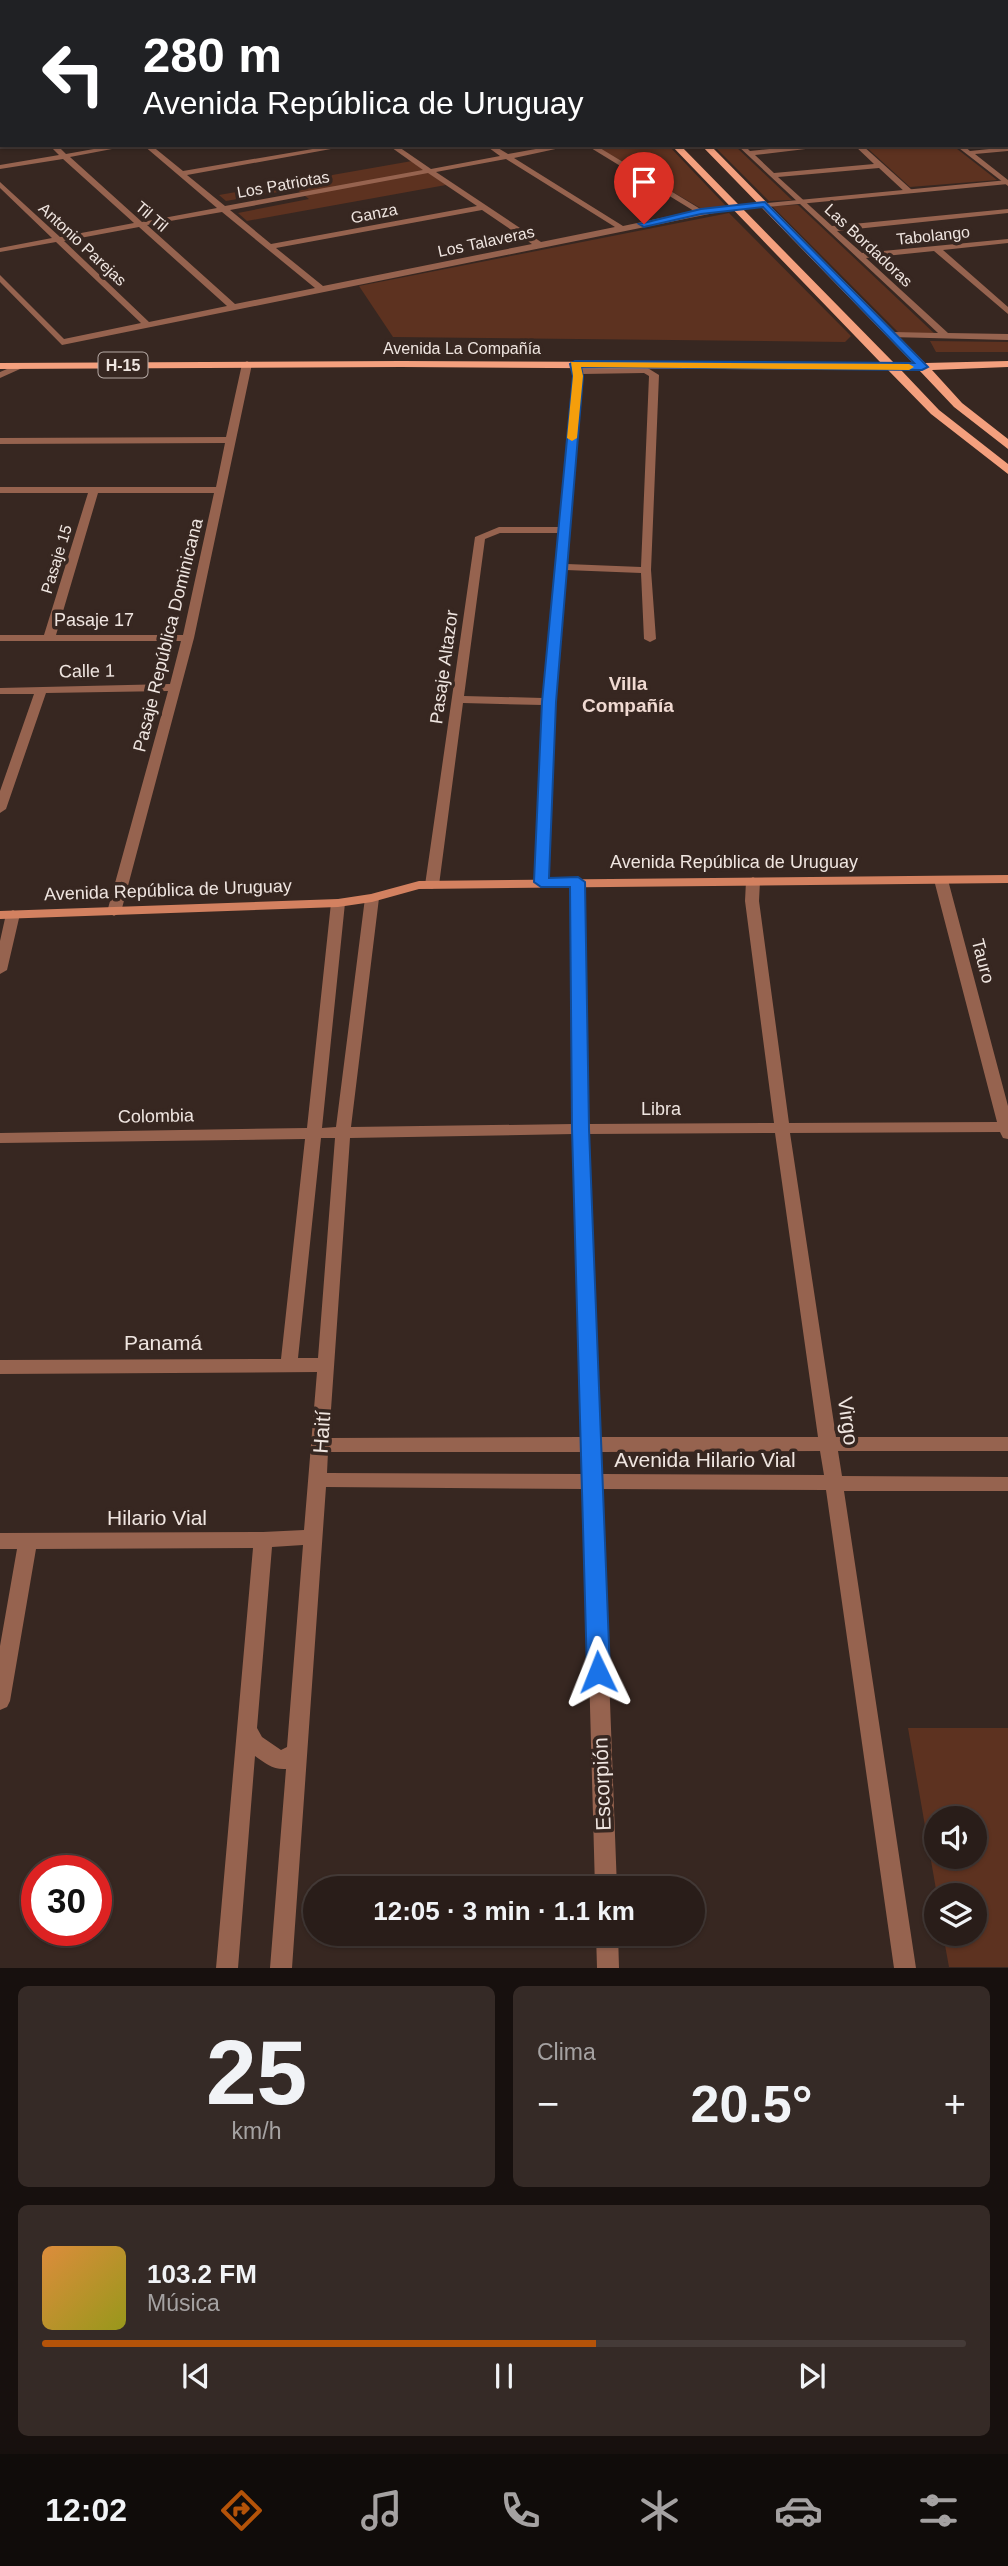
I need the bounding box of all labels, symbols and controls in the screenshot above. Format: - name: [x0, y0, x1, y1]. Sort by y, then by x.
- icon: left: [28, 28, 119, 119]
- text: 280 m: [143, 28, 282, 82]
- text: Avenida República de Uruguay: [143, 85, 584, 121]
- pin: [614, 152, 674, 224]
- icon: arrive: [625, 163, 663, 201]
- street label: Los Patriotas: [236, 168, 331, 201]
- street label: Til Til: [132, 198, 171, 235]
- street label: Antonio Parejas: [36, 200, 130, 289]
- street label: Ganza: [349, 201, 399, 226]
- street label: Las Bordadoras: [822, 201, 916, 290]
- street label: Los Talaveras: [436, 223, 536, 260]
- street label: Tabolango: [895, 223, 971, 248]
- street label: Avenida La Compañía: [383, 340, 541, 357]
- road number: H-15: [99, 352, 148, 378]
- street label: Pasaje República Dominicana: [129, 515, 207, 754]
- street label: Pasaje 15: [38, 523, 75, 596]
- street label: Pasaje Altazor: [426, 609, 462, 725]
- street label: Pasaje 17: [54, 610, 134, 630]
- street label: Calle 1: [59, 661, 115, 681]
- district label: Villa Compañía: [582, 673, 674, 716]
- street label: Avenida República de Uruguay: [610, 852, 858, 872]
- street label: Avenida República de Uruguay: [44, 876, 292, 904]
- street label: Tauro: [968, 937, 998, 985]
- street label: Libra: [641, 1099, 682, 1119]
- street label: Colombia: [118, 1105, 195, 1127]
- street label: Panamá: [124, 1331, 202, 1354]
- street label: Virgo: [834, 1395, 863, 1447]
- street label: Haití: [309, 1409, 334, 1454]
- street label: Avenida Hilario Vial: [614, 1448, 796, 1471]
- street label: Hilario Vial: [107, 1506, 207, 1529]
- position arrow: [561, 1635, 635, 1709]
- street label: Escorpión: [588, 1737, 615, 1831]
- map controls: [924, 1806, 987, 1946]
- button: sound: [924, 1806, 987, 1869]
- speed limit sign: 30: [21, 1855, 112, 1946]
- button: layers: [924, 1883, 987, 1946]
- text: 12:05 · 3 min · 1.1 km: [373, 1896, 635, 1926]
- text: 25: [206, 2022, 307, 2123]
- text: Clima: [537, 2039, 596, 2065]
- text: 20.5°: [690, 2075, 813, 2133]
- text: −: [537, 2083, 559, 2125]
- text: +: [944, 2083, 966, 2125]
- text: km/h: [232, 2118, 281, 2144]
- text: 103.2 FM: [147, 2259, 257, 2289]
- text: Música: [147, 2290, 220, 2316]
- icon: previous: [177, 2357, 215, 2395]
- icon: pause: [485, 2357, 523, 2395]
- icon: next: [793, 2357, 831, 2395]
- icon: directions: [217, 2486, 266, 2535]
- icon: music: [357, 2486, 406, 2535]
- icon: phone: [496, 2486, 545, 2535]
- icon: climate: [635, 2486, 684, 2535]
- icon: car: [774, 2486, 823, 2535]
- icon: filters: [914, 2486, 963, 2535]
- text: 12:02: [45, 2492, 127, 2528]

